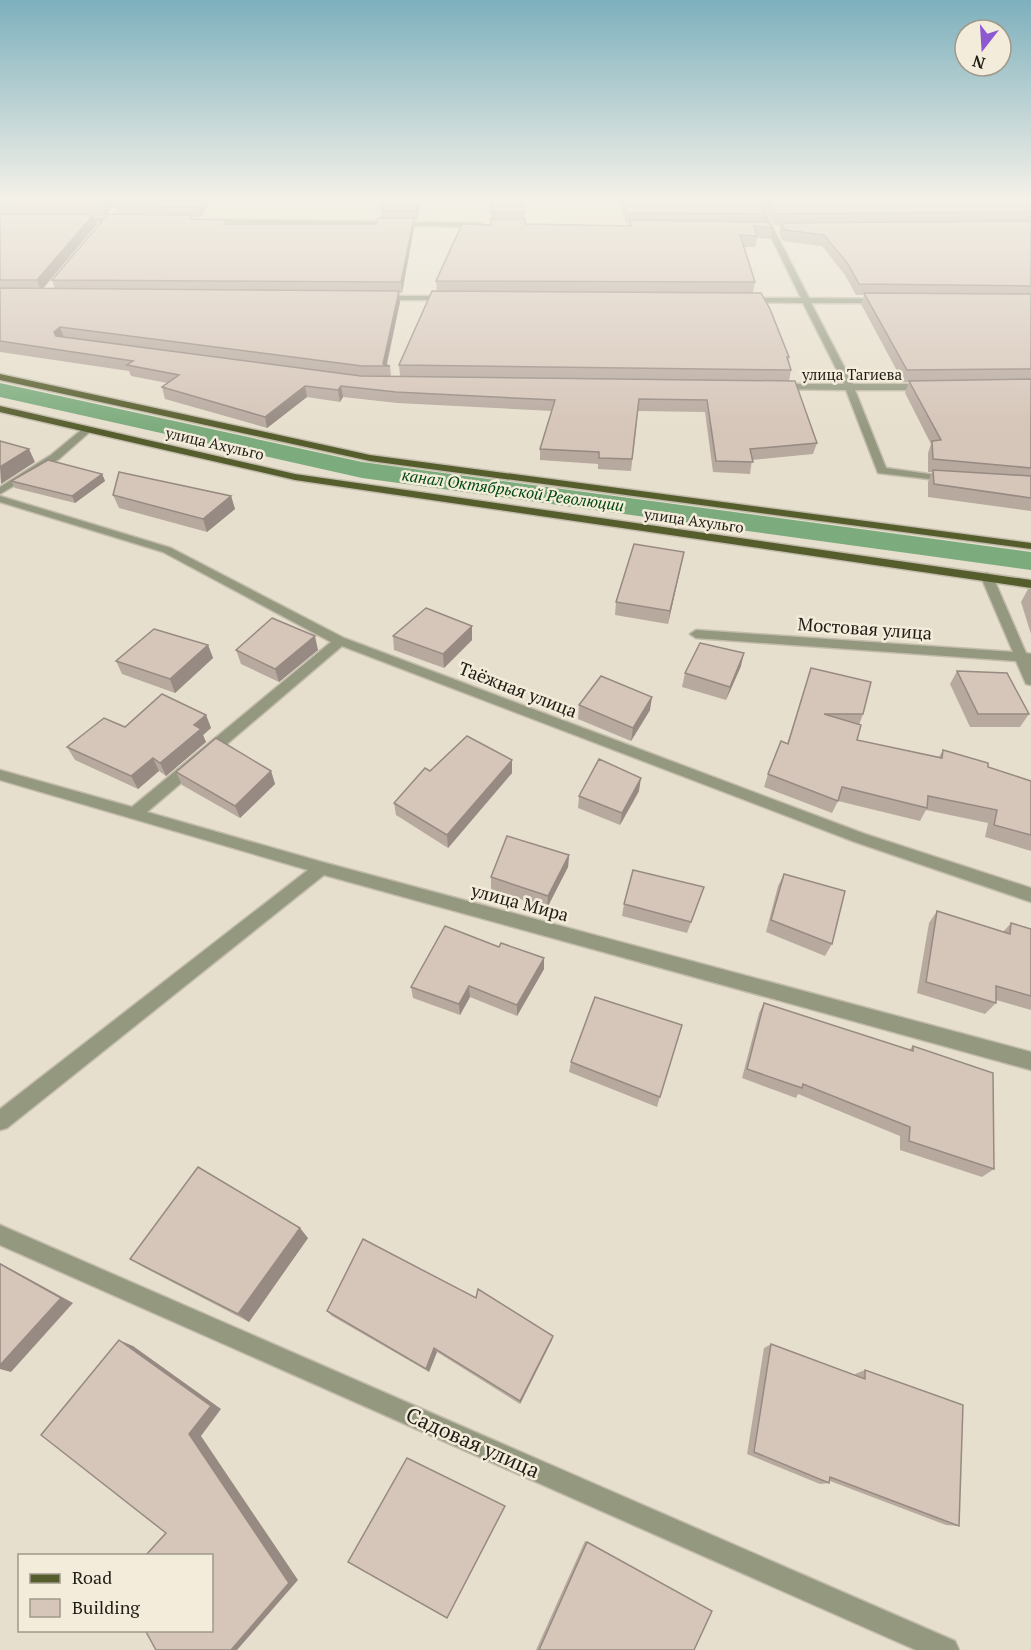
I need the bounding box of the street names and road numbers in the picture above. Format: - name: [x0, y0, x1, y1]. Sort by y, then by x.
- street label: улица Тагиева: [801, 364, 902, 384]
- street label: улица Ахульго: [163, 422, 266, 464]
- street label: улица Ахульго: [642, 503, 745, 537]
- street label: Мостовая улица: [797, 611, 933, 645]
- street label: Таёжная улица: [455, 655, 581, 723]
- street label: улица Мира: [468, 877, 571, 927]
- street label: Садовая улица: [402, 1400, 545, 1484]

